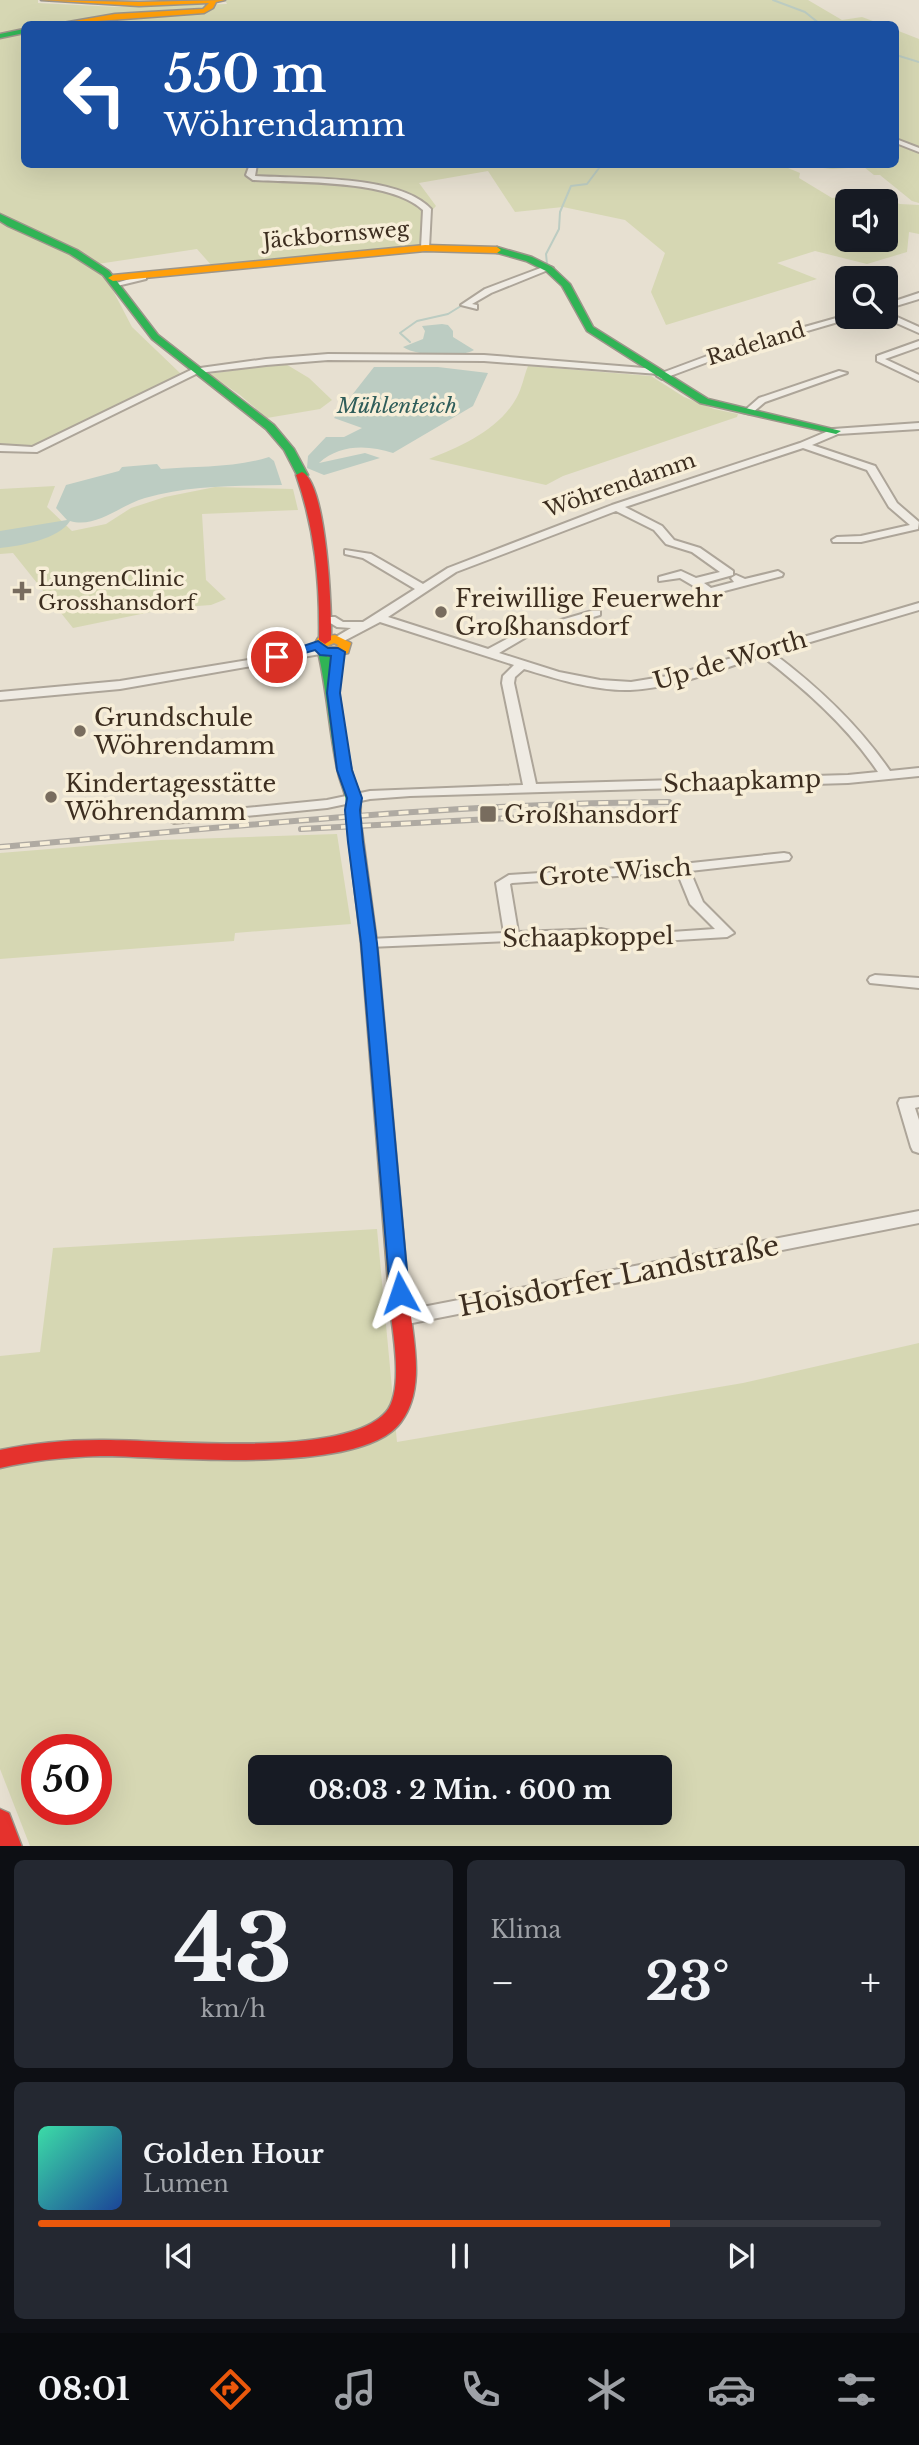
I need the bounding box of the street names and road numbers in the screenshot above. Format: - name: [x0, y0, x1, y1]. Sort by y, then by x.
- street label: Jäckbornsweg: [259, 216, 411, 255]
- street label: Radeland: [704, 317, 808, 371]
- street label: Wöhrendamm: [540, 447, 700, 523]
- street label: Up de Worth: [650, 624, 810, 696]
- street label: Schaapkamp: [663, 764, 821, 798]
- street label: Grote Wisch: [538, 852, 692, 892]
- street label: Schaapkoppel: [502, 921, 674, 953]
- street label: Hoisdorfer Landstraße: [456, 1228, 782, 1324]

